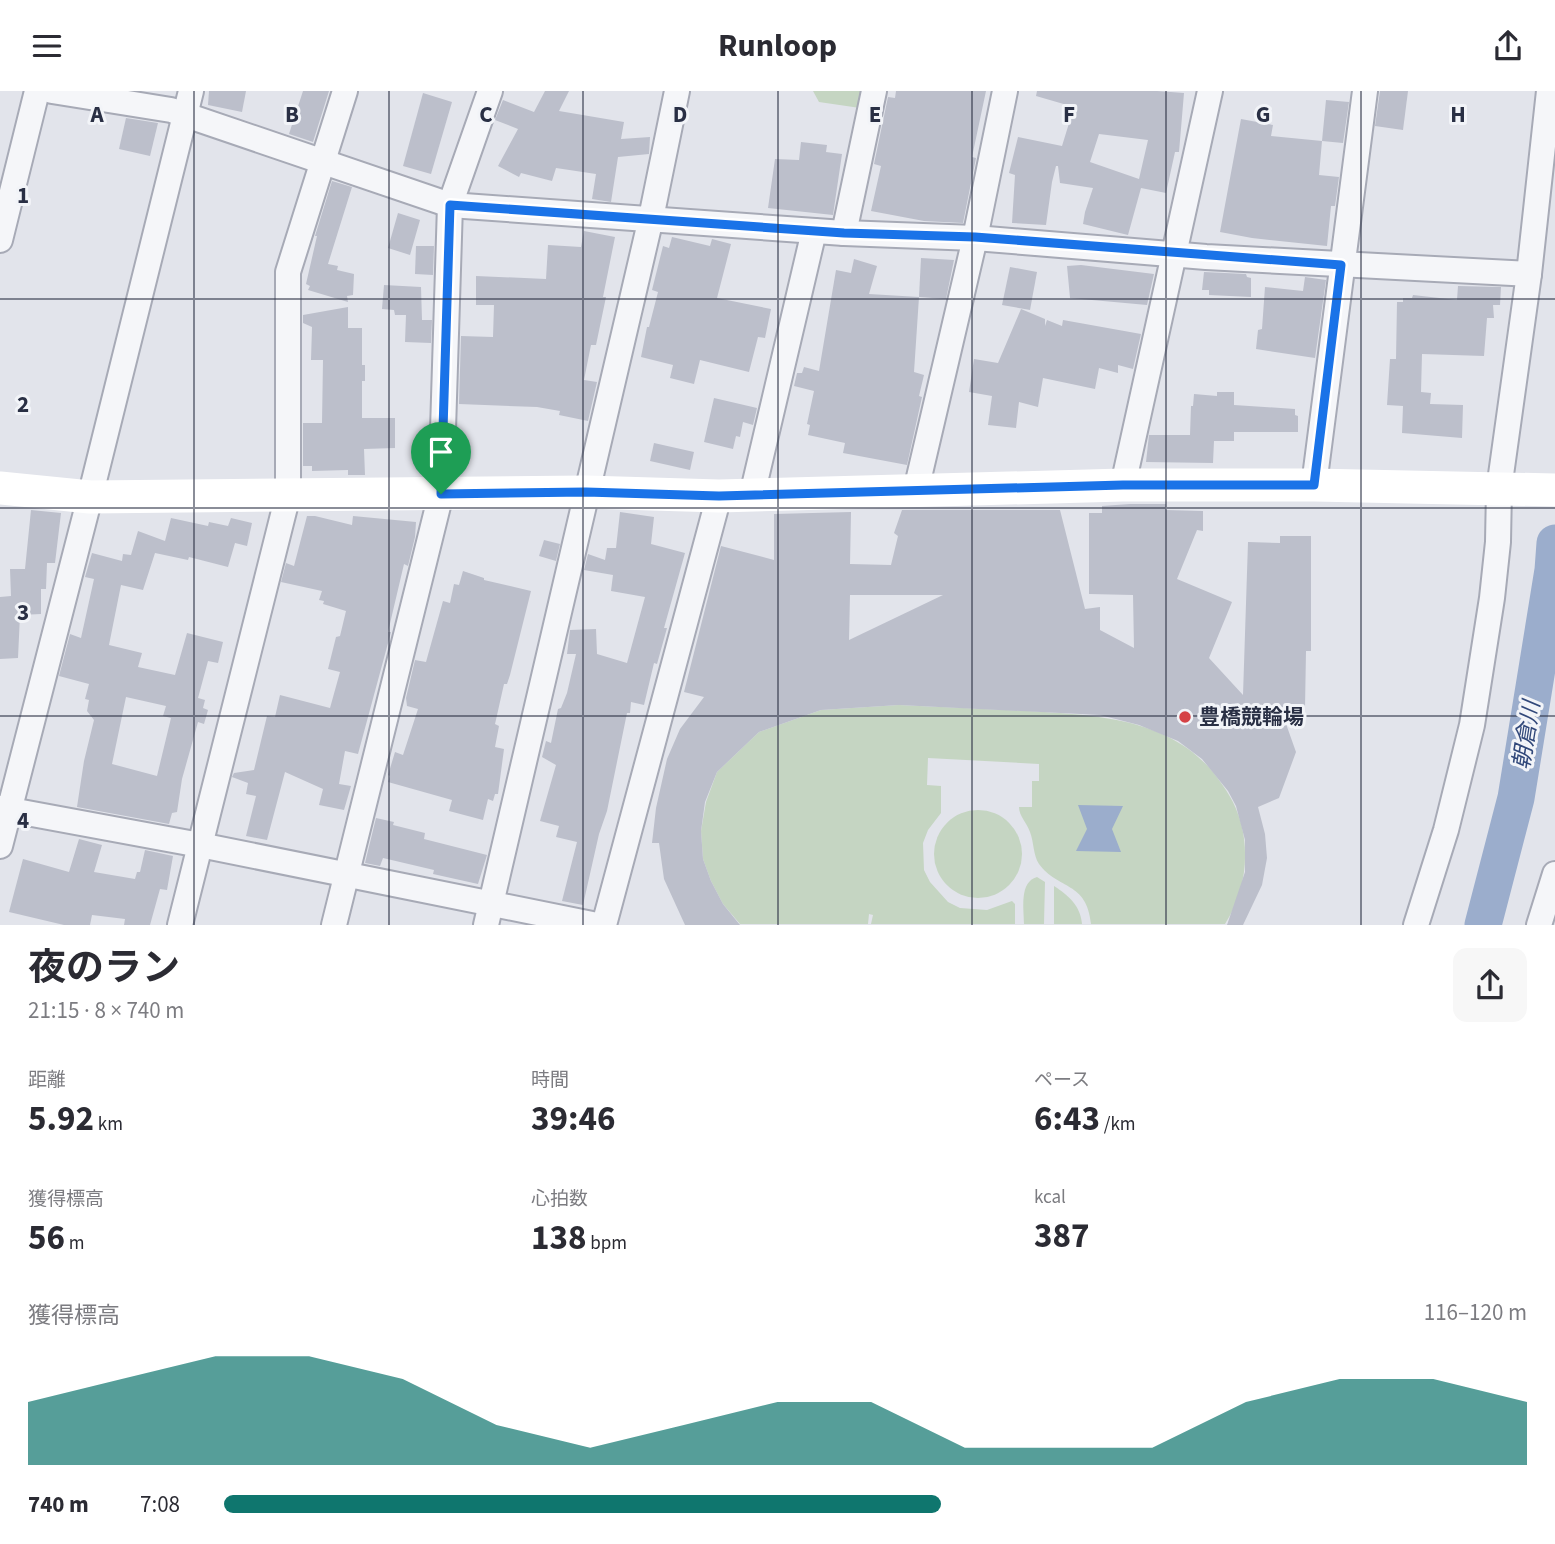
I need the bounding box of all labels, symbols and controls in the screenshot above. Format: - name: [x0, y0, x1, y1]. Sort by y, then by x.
- text: Runloop: [718, 23, 837, 69]
- icon: menu: [28, 27, 66, 65]
- icon: share: [1489, 27, 1527, 65]
- text: A: [89, 98, 104, 131]
- text: B: [285, 98, 299, 131]
- text: C: [479, 98, 493, 131]
- text: D: [673, 98, 687, 131]
- text: E: [869, 98, 881, 131]
- text: F: [1063, 98, 1075, 131]
- text: G: [1256, 98, 1270, 131]
- text: H: [1450, 98, 1466, 131]
- text: 1: [17, 179, 29, 212]
- text: 2: [17, 388, 29, 421]
- pin: [411, 422, 471, 494]
- icon: arrive: [422, 433, 460, 471]
- text: 3: [17, 596, 29, 629]
- water label: 朝倉川: [1505, 695, 1549, 772]
- place label: 豊橋競輪場: [1199, 702, 1304, 732]
- marker: 豊橋競輪場: [1177, 709, 1193, 725]
- text: 4: [17, 804, 29, 837]
- text: 夜のラン: [28, 941, 180, 995]
- button: share: [1453, 948, 1527, 1022]
- text: 21:15 · 8 × 740 m: [28, 994, 184, 1027]
- text: 距離: [28, 1067, 66, 1094]
- text: 時間: [531, 1067, 569, 1094]
- text: ペース: [1034, 1067, 1090, 1094]
- text: 5.92: [28, 1094, 94, 1144]
- text: 39:46: [531, 1094, 615, 1144]
- text: 6:43: [1034, 1094, 1100, 1144]
- text: km: [94, 1111, 123, 1138]
- text: /km: [1100, 1111, 1136, 1138]
- text: kcal: [1034, 1184, 1066, 1211]
- text: 獲得標高: [28, 1186, 104, 1213]
- text: 心拍数: [531, 1186, 588, 1213]
- text: 387: [1034, 1211, 1089, 1261]
- text: 56: [28, 1213, 65, 1263]
- text: 138: [531, 1213, 586, 1263]
- text: m: [65, 1230, 85, 1257]
- text: bpm: [586, 1230, 627, 1257]
- text: 116–120 m: [1424, 1296, 1527, 1329]
- text: 獲得標高: [28, 1299, 120, 1332]
- text: 740 m: [28, 1488, 89, 1521]
- text: 7:08: [140, 1488, 180, 1521]

